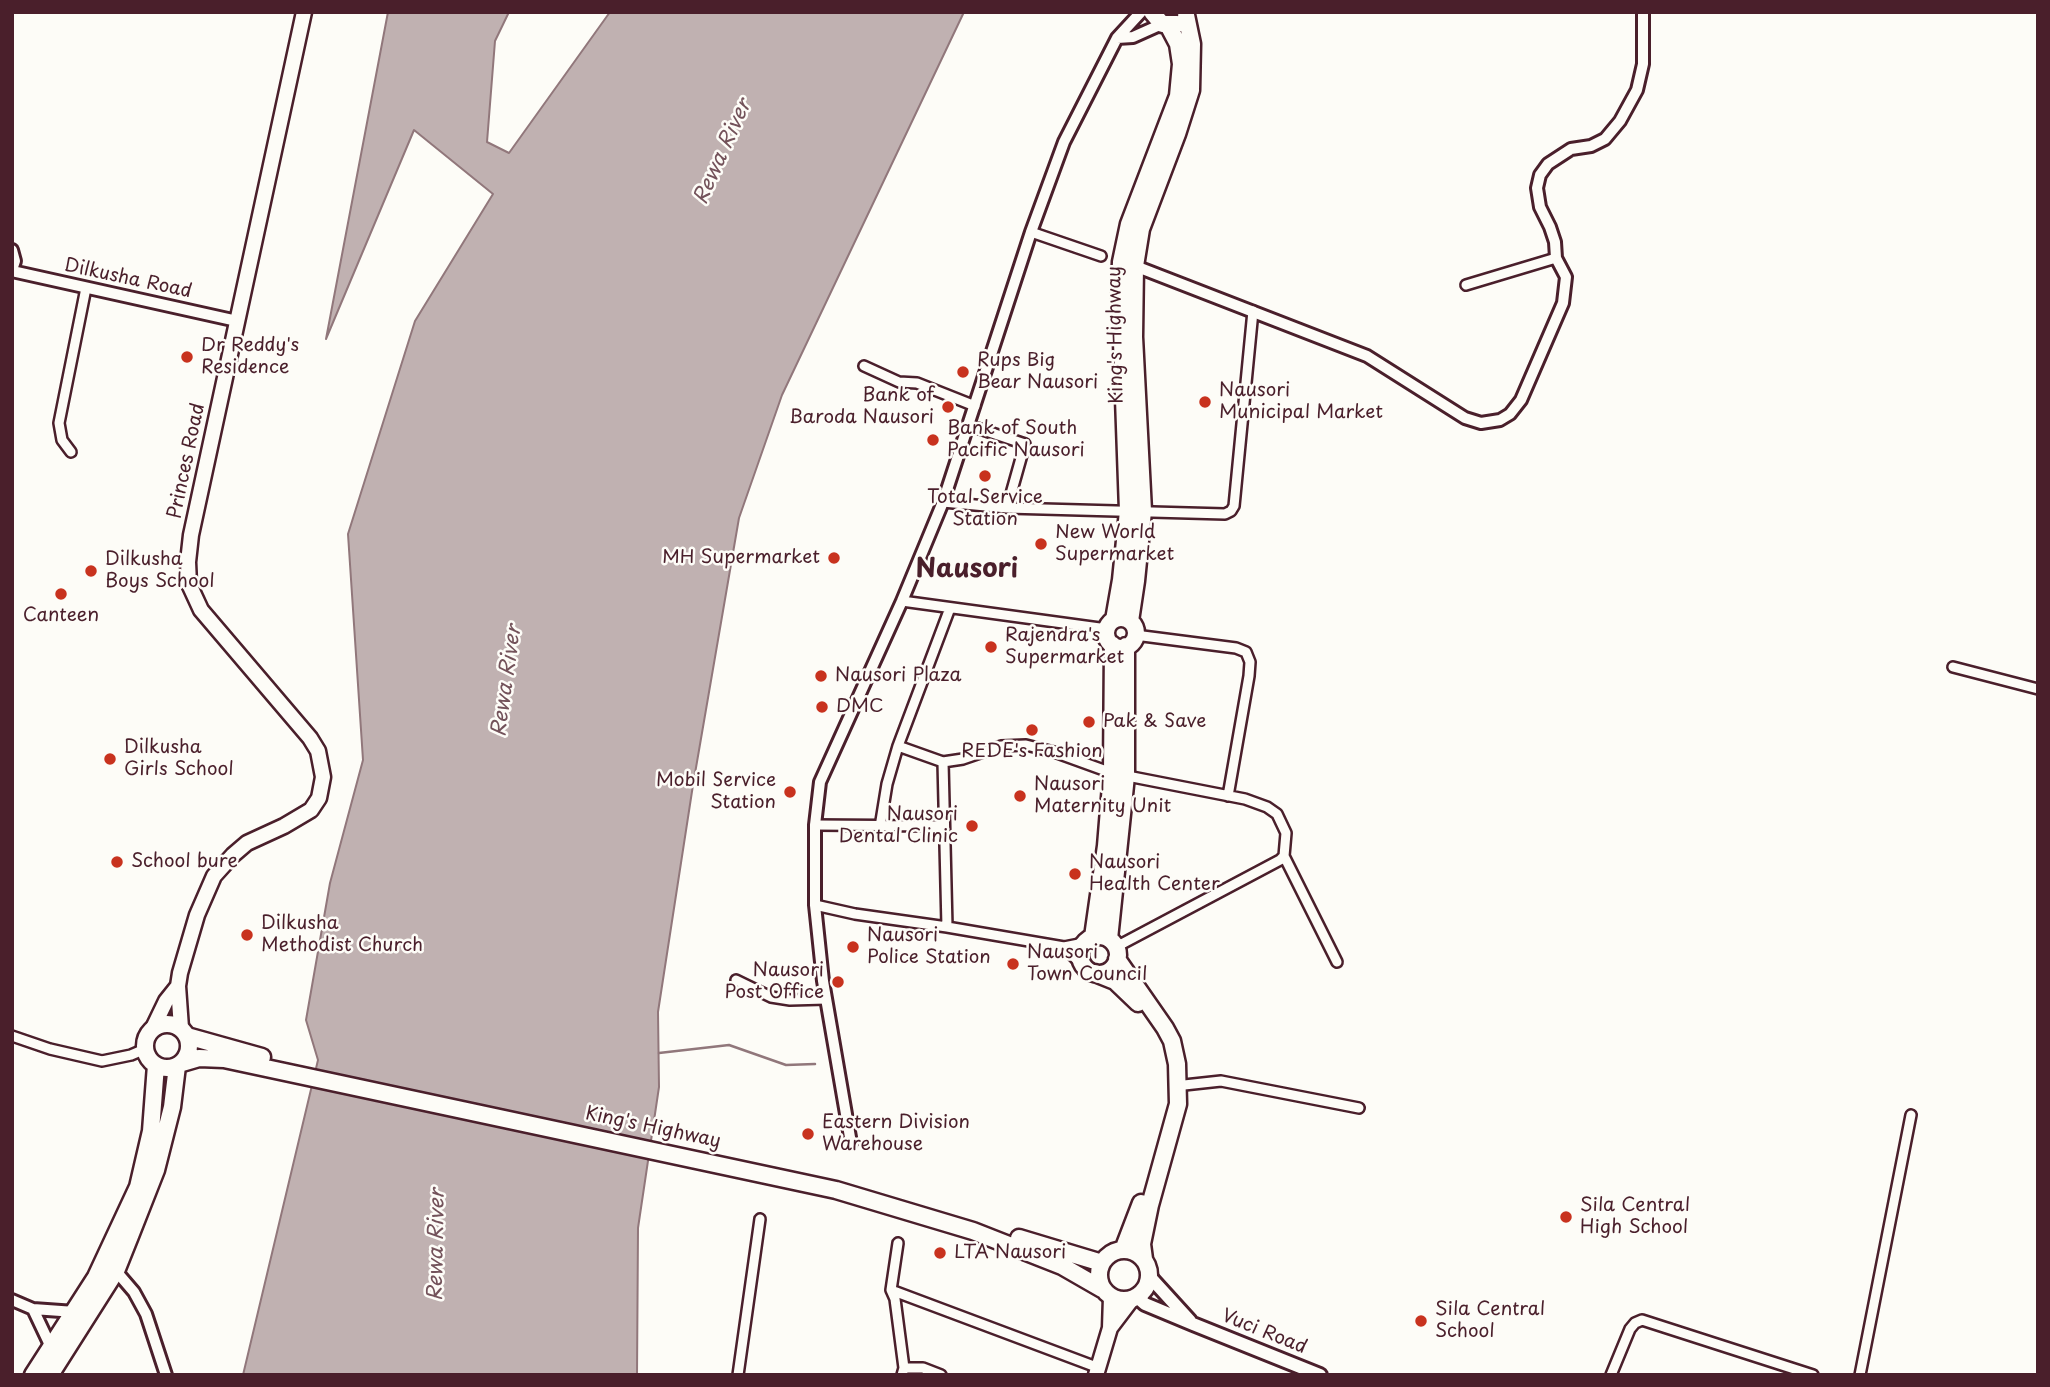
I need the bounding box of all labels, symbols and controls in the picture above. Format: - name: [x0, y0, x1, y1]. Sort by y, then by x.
- water label: Rewa River: [689, 96, 757, 208]
- street label: Dilkusha Road: [62, 254, 194, 304]
- street label: King's Highway: [1103, 266, 1129, 404]
- place label: Dr Reddy's Residence: [201, 335, 299, 379]
- marker: Dr Reddy's Residence: [179, 349, 195, 365]
- place label: Rups Big Bear Nausori: [977, 350, 1098, 394]
- marker: Rups Big Bear Nausori: [955, 364, 971, 380]
- place label: Nausori Municipal Market: [1219, 380, 1383, 424]
- place label: Bank of Baroda Nausori: [789, 385, 934, 429]
- marker: Nausori Municipal Market: [1197, 394, 1213, 410]
- marker: Bank of Baroda Nausori: [940, 399, 956, 415]
- street label: Princes Road: [164, 401, 210, 521]
- place label: Bank of South Pacific Nausori: [947, 418, 1085, 462]
- marker: Bank of South Pacific Nausori: [925, 432, 941, 448]
- marker: Total Service Station: [977, 468, 993, 484]
- place label: Total Service Station: [927, 487, 1043, 531]
- place label: New World Supermarket: [1055, 522, 1174, 566]
- marker: New World Supermarket: [1033, 536, 1049, 552]
- place label: MH Supermarket: [662, 547, 820, 569]
- place label: Dilkusha Boys School: [105, 549, 215, 593]
- marker: MH Supermarket: [826, 550, 842, 566]
- district label: Nausori: [916, 554, 1018, 586]
- marker: Dilkusha Boys School: [83, 563, 99, 579]
- marker: Canteen: [53, 586, 69, 602]
- place label: Canteen: [23, 605, 99, 627]
- water label: Rewa River: [487, 624, 527, 738]
- place label: Rajendra's Supermarket: [1005, 625, 1124, 669]
- marker: Rajendra's Supermarket: [983, 639, 999, 655]
- place label: Nausori Plaza: [835, 665, 961, 687]
- marker: Nausori Plaza: [813, 668, 829, 684]
- place label: DMC: [836, 696, 884, 718]
- marker: DMC: [814, 699, 830, 715]
- place label: Pak & Save: [1103, 711, 1206, 733]
- marker: Pak & Save: [1081, 714, 1097, 730]
- marker: REDE's Fashion: [1024, 722, 1040, 738]
- place label: Dilkusha Girls School: [124, 737, 234, 781]
- place label: REDE's Fashion: [961, 741, 1103, 763]
- marker: Dilkusha Girls School: [102, 751, 118, 767]
- place label: Mobil Service Station: [656, 770, 776, 814]
- place label: Nausori Maternity Unit: [1034, 774, 1171, 818]
- marker: Mobil Service Station: [782, 784, 798, 800]
- marker: Nausori Maternity Unit: [1012, 788, 1028, 804]
- place label: Nausori Dental Clinic: [839, 804, 958, 848]
- marker: Nausori Dental Clinic: [964, 818, 980, 834]
- place label: School bure: [131, 851, 238, 873]
- place label: Nausori Health Center: [1089, 852, 1220, 896]
- marker: School bure: [109, 854, 125, 870]
- marker: Nausori Health Center: [1067, 866, 1083, 882]
- place label: Dilkusha Methodist Church: [261, 913, 423, 957]
- place label: Nausori Police Station: [867, 925, 991, 969]
- marker: Dilkusha Methodist Church: [239, 927, 255, 943]
- marker: Nausori Police Station: [845, 939, 861, 955]
- place label: Nausori Town Council: [1027, 942, 1147, 986]
- marker: Nausori Town Council: [1005, 956, 1021, 972]
- place label: Nausori Post Office: [725, 960, 824, 1004]
- marker: Nausori Post Office: [830, 974, 846, 990]
- street label: King's Highway: [583, 1103, 723, 1153]
- place label: Eastern Division Warehouse: [822, 1112, 970, 1156]
- marker: Eastern Division Warehouse: [800, 1126, 816, 1142]
- water label: Rewa River: [423, 1189, 451, 1301]
- place label: Sila Central High School: [1580, 1195, 1690, 1239]
- marker: Sila Central High School: [1558, 1209, 1574, 1225]
- place label: LTA Nausori: [954, 1242, 1066, 1264]
- marker: LTA Nausori: [932, 1245, 948, 1261]
- place label: Sila Central School: [1435, 1299, 1545, 1343]
- street label: Vuci Road: [1218, 1305, 1310, 1359]
- marker: Sila Central School: [1413, 1313, 1429, 1329]

